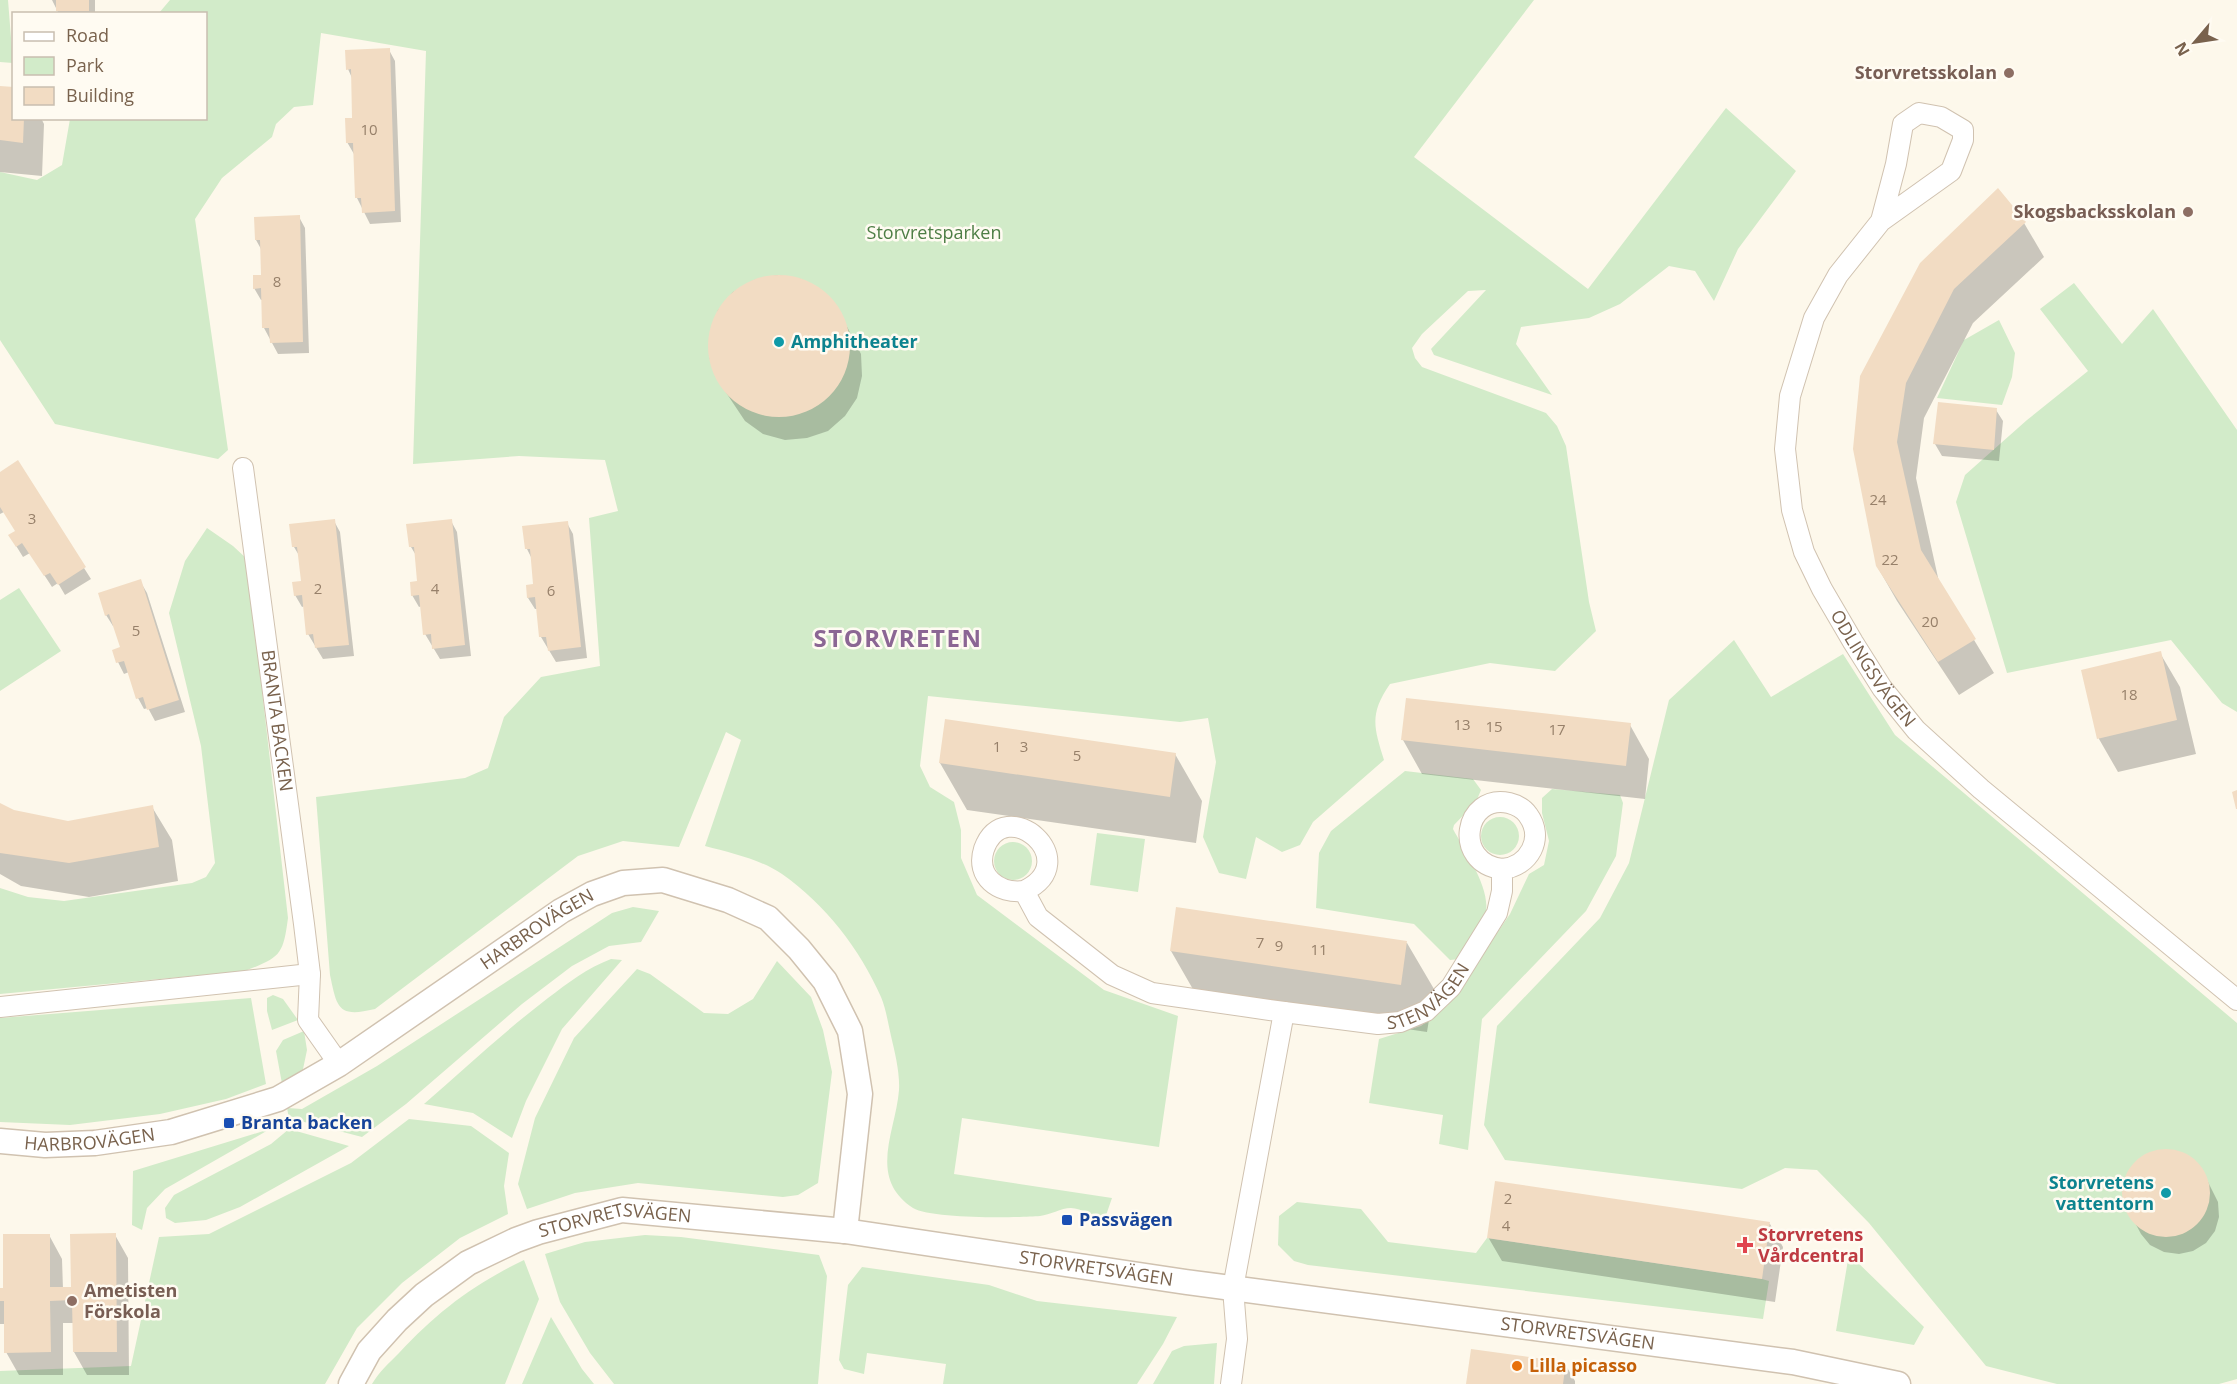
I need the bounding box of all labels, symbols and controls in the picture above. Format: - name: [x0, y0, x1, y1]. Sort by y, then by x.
- legend: [12, 12, 207, 120]
- north arrow: [2165, 12, 2225, 72]
- text: Road: [66, 23, 109, 47]
- text: N: [2169, 38, 2195, 60]
- text: Park: [66, 53, 104, 77]
- place label: Storvretsskolan: [1855, 60, 1997, 84]
- marker: Storvretsskolan: [2002, 66, 2016, 80]
- text: Building: [66, 83, 134, 107]
- house number: 10: [360, 119, 378, 139]
- place label: Skogsbacksskolan: [2014, 199, 2176, 223]
- marker: Skogsbacksskolan: [2181, 205, 2195, 219]
- park label: Storvretsparken: [867, 220, 1001, 244]
- house number: 8: [273, 271, 281, 291]
- place label: Amphitheater: [791, 329, 918, 353]
- marker: Amphitheater: [772, 335, 786, 349]
- house number: 24: [1869, 489, 1887, 509]
- house number: 3: [28, 508, 36, 528]
- house number: 22: [1881, 549, 1899, 569]
- house number: 2: [314, 578, 322, 598]
- house number: 4: [431, 578, 440, 598]
- house number: 6: [547, 580, 555, 600]
- street label: ODLINGSVÄGEN: [1826, 605, 1922, 732]
- house number: 20: [1921, 611, 1939, 631]
- house number: 5: [132, 620, 140, 640]
- district label: STORVRETEN: [814, 621, 982, 654]
- street label: BRANTA BACKEN: [256, 648, 299, 793]
- house number: 18: [2120, 684, 2138, 704]
- house number: 13: [1453, 714, 1471, 734]
- house number: 15: [1485, 716, 1503, 736]
- house number: 17: [1548, 719, 1566, 739]
- house number: 1: [993, 736, 1001, 756]
- house number: 3: [1020, 736, 1028, 756]
- house number: 5: [1073, 745, 1081, 765]
- street label: HARBROVÄGEN: [475, 882, 598, 974]
- house number: 7: [1256, 932, 1264, 952]
- house number: 9: [1275, 935, 1283, 955]
- house number: 11: [1310, 939, 1328, 959]
- street label: STENVÄGEN: [1386, 958, 1474, 1034]
- place label: Branta backen: [241, 1110, 372, 1134]
- marker: Branta backen: [222, 1116, 236, 1130]
- street label: HARBROVÄGEN: [23, 1121, 156, 1156]
- place label: Storvretens vattentorn: [2049, 1170, 2154, 1215]
- marker: Storvretens vattentorn: [2159, 1186, 2173, 1200]
- house number: 2: [1504, 1188, 1512, 1208]
- street label: STORVRETSVÄGEN: [536, 1197, 693, 1242]
- place label: Passvägen: [1079, 1207, 1173, 1231]
- marker: Passvägen: [1060, 1213, 1074, 1227]
- house number: 4: [1502, 1215, 1511, 1235]
- place label: Storvretens Vårdcentral: [1758, 1222, 1864, 1267]
- marker: Storvretens Vårdcentral: [1736, 1236, 1754, 1254]
- street label: STORVRETSVÄGEN: [1018, 1244, 1175, 1291]
- place label: Ametisten Förskola: [84, 1278, 177, 1323]
- marker: Ametisten Förskola: [65, 1294, 79, 1308]
- street label: STORVRETSVÄGEN: [1499, 1311, 1657, 1355]
- place label: Lilla picasso: [1529, 1353, 1637, 1377]
- marker: Lilla picasso: [1510, 1359, 1524, 1373]

